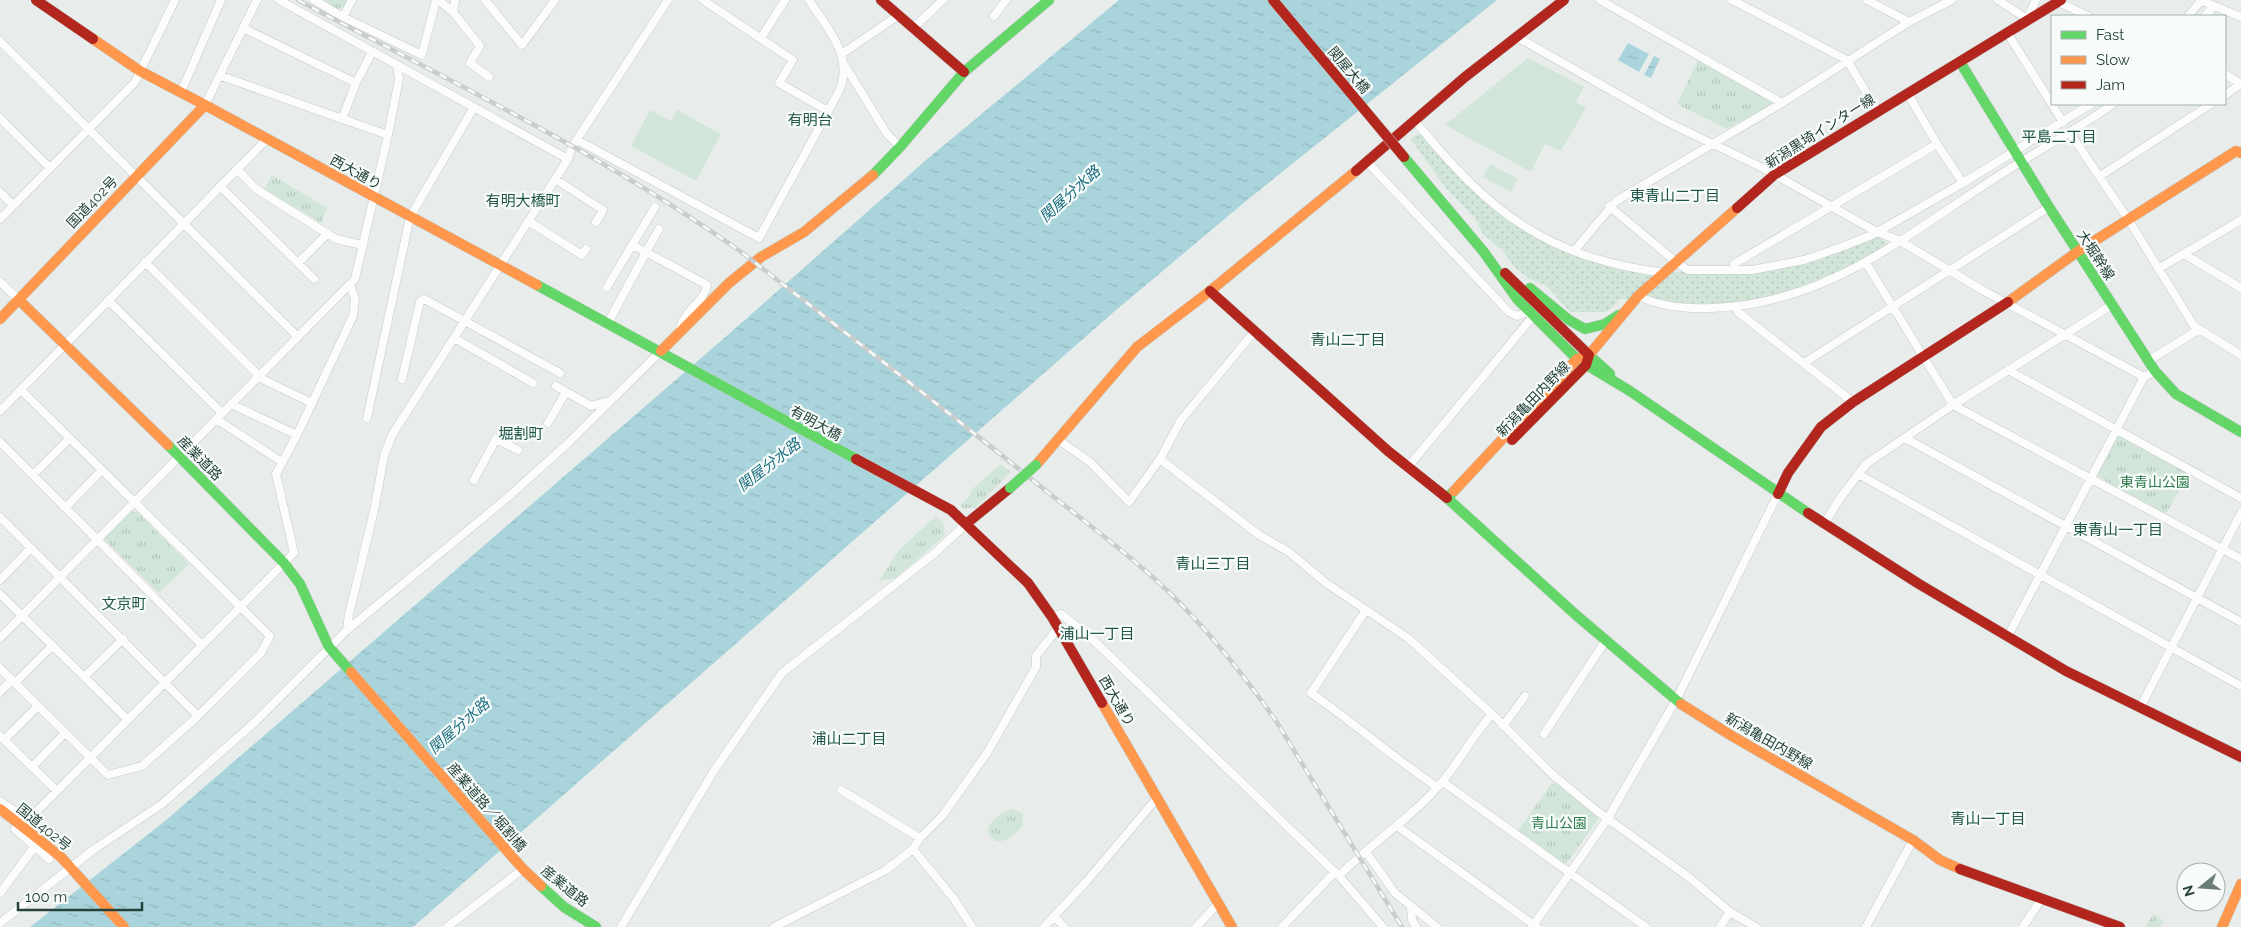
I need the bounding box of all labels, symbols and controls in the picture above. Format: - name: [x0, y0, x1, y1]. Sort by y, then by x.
- legend: [2051, 15, 2226, 105]
- text: Fast: [2096, 26, 2124, 44]
- street label: 関屋大橋: [1325, 43, 1373, 97]
- text: Slow: [2096, 51, 2130, 69]
- text: Jam: [2096, 76, 2125, 94]
- street label: 新潟黒埼インター線: [1762, 91, 1878, 171]
- district label: 有明台: [787, 111, 833, 129]
- district label: 平島二丁目: [2021, 128, 2097, 146]
- street label: 西大通り: [328, 151, 384, 193]
- water label: 関屋分水路: [1036, 161, 1105, 226]
- street label: 国道402号: [63, 173, 121, 231]
- district label: 東青山二丁目: [1630, 187, 1720, 205]
- district label: 有明大橋町: [485, 192, 561, 210]
- street label: 大堀幹線: [2074, 227, 2118, 283]
- district label: 青山二丁目: [1310, 331, 1386, 349]
- street label: 新潟亀田内野線: [1493, 358, 1573, 440]
- street label: 有明大橋: [788, 402, 844, 444]
- district label: 堀割町: [498, 425, 544, 443]
- street label: 産業道路: [175, 433, 225, 483]
- water label: 関屋分水路: [734, 434, 806, 495]
- park label: 東青山公園: [2120, 474, 2190, 490]
- district label: 東青山一丁目: [2073, 521, 2163, 539]
- district label: 青山三丁目: [1175, 555, 1251, 573]
- district label: 文京町: [101, 595, 147, 613]
- district label: 浦山一丁目: [1059, 625, 1135, 643]
- street label: 西大通り: [1096, 673, 1138, 729]
- water label: 関屋分水路: [425, 693, 495, 757]
- street label: 新潟亀田内野線: [1723, 710, 1815, 772]
- district label: 浦山二丁目: [811, 730, 887, 748]
- street label: 産業道路／堀割橋: [444, 759, 530, 855]
- street label: 国道402号: [14, 800, 74, 854]
- district label: 青山一丁目: [1950, 810, 2026, 828]
- park label: 青山公園: [1531, 815, 1587, 831]
- street label: 産業道路: [538, 862, 592, 910]
- north arrow: [2176, 862, 2226, 912]
- scale bar: [18, 880, 141, 912]
- text: N: [2179, 883, 2198, 898]
- text: 100 m: [25, 888, 67, 906]

